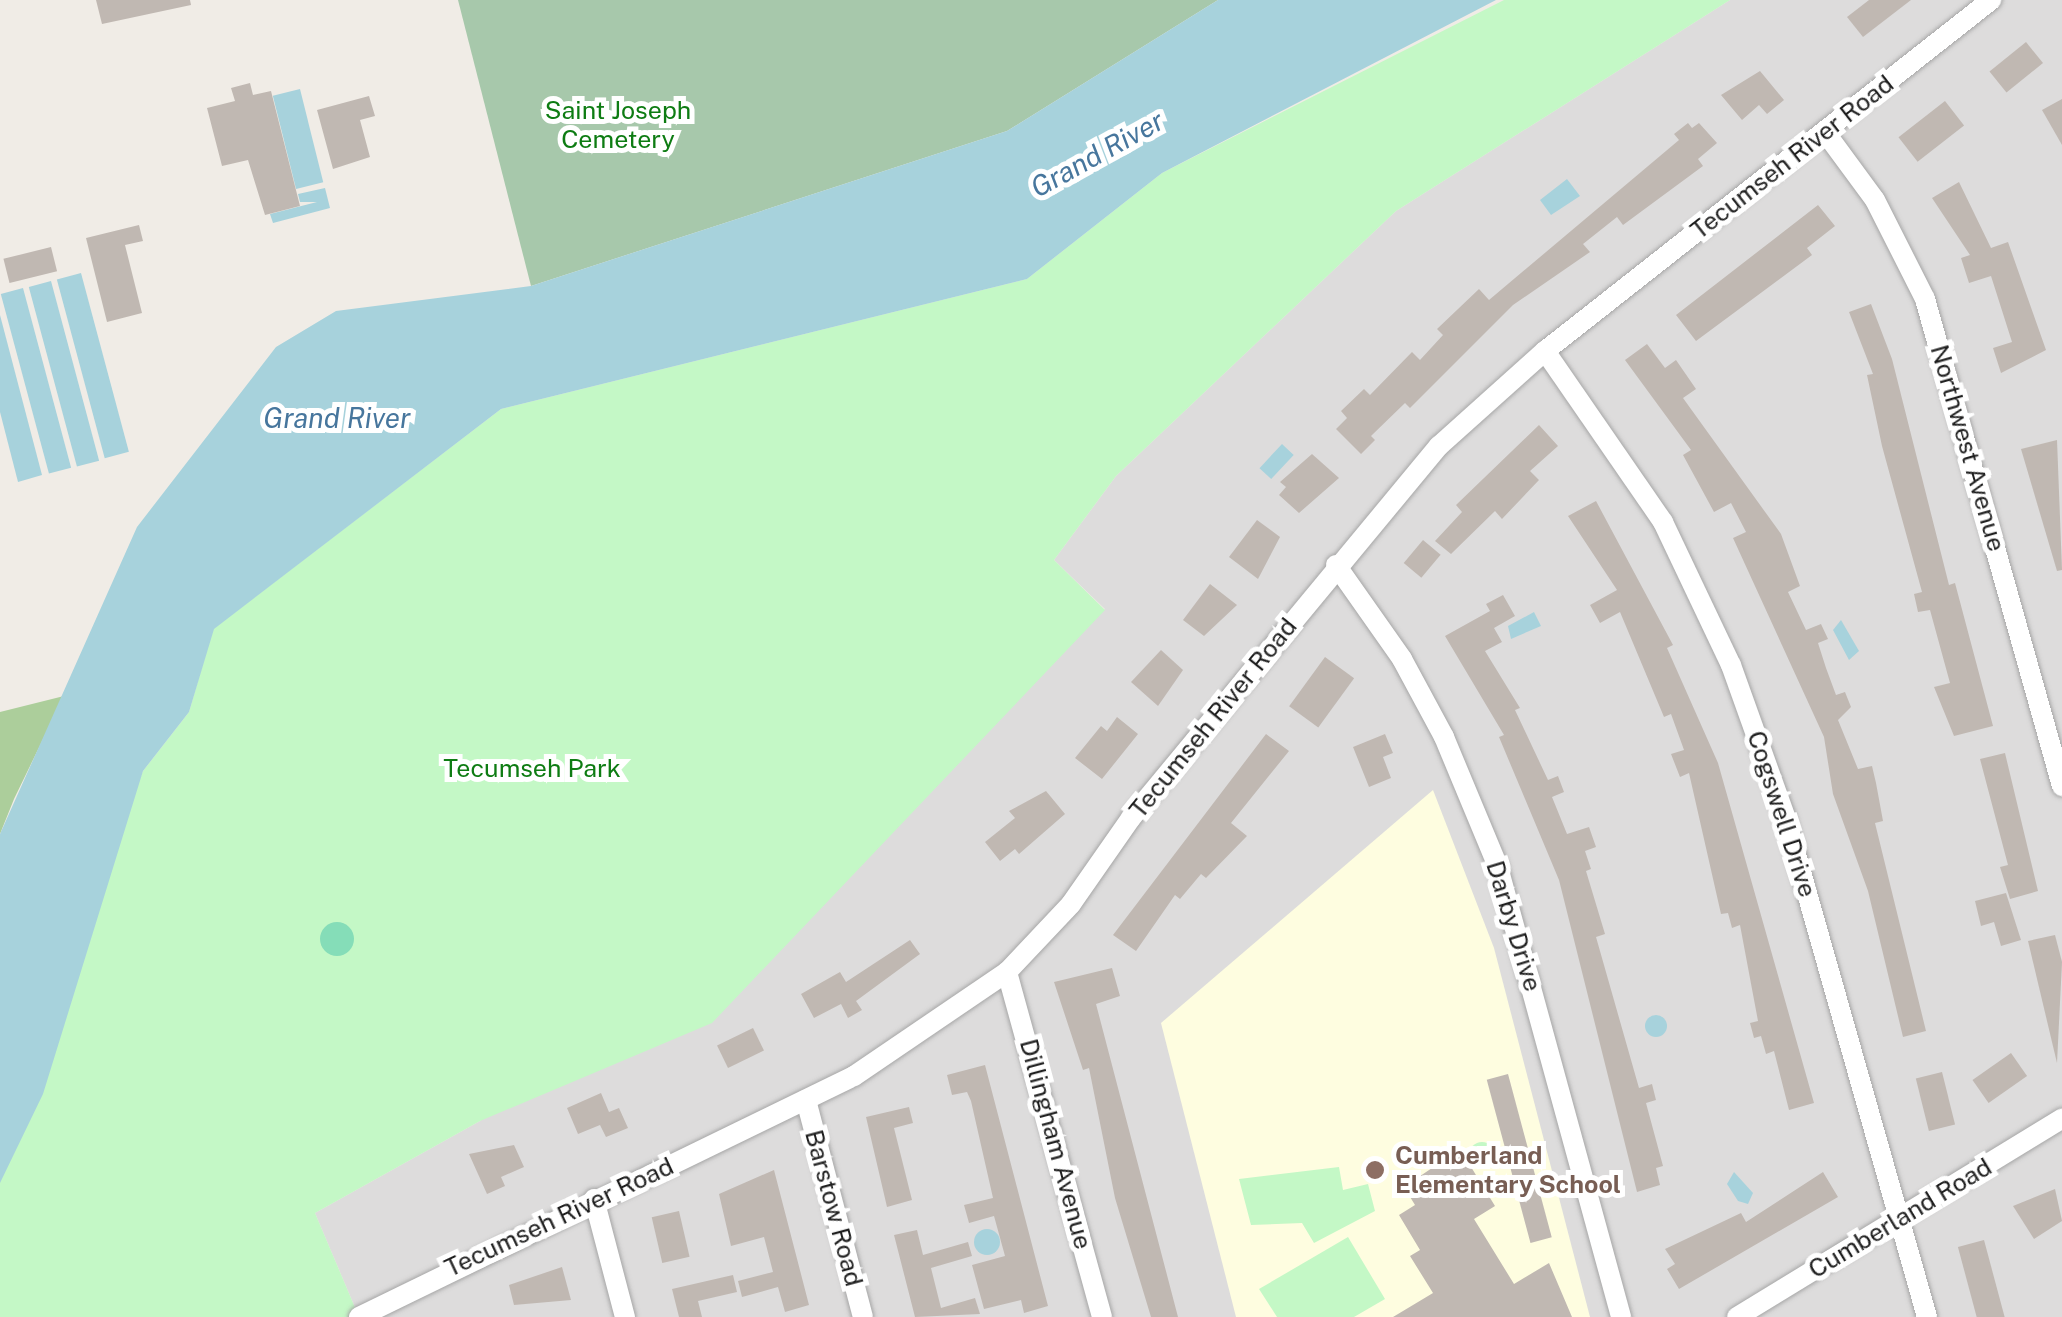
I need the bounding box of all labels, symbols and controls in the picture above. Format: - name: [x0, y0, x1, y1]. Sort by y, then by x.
- street label: Tecumseh River Road: [1685, 69, 1899, 245]
- park label: Saint Joseph Cemetery: [545, 96, 691, 155]
- water label: Grand River: [1024, 104, 1170, 204]
- street label: Northwest Avenue: [1924, 341, 2012, 555]
- water label: Grand River: [263, 401, 411, 435]
- street label: Tecumseh River Road: [1123, 612, 1303, 824]
- street label: Cogswell Drive: [1741, 727, 1823, 901]
- park label: Tecumseh Park: [443, 753, 621, 783]
- street label: Darby Drive: [1480, 857, 1548, 995]
- street label: Dillingham Avenue: [1014, 1036, 1098, 1252]
- street label: Barstow Road: [799, 1126, 869, 1290]
- place label: Cumberland Elementary School: [1395, 1141, 1621, 1200]
- street label: Tecumseh River Road: [440, 1151, 678, 1283]
- street label: Cumberland Road: [1803, 1152, 1997, 1284]
- marker: Cumberland Elementary School: [1364, 1159, 1386, 1181]

